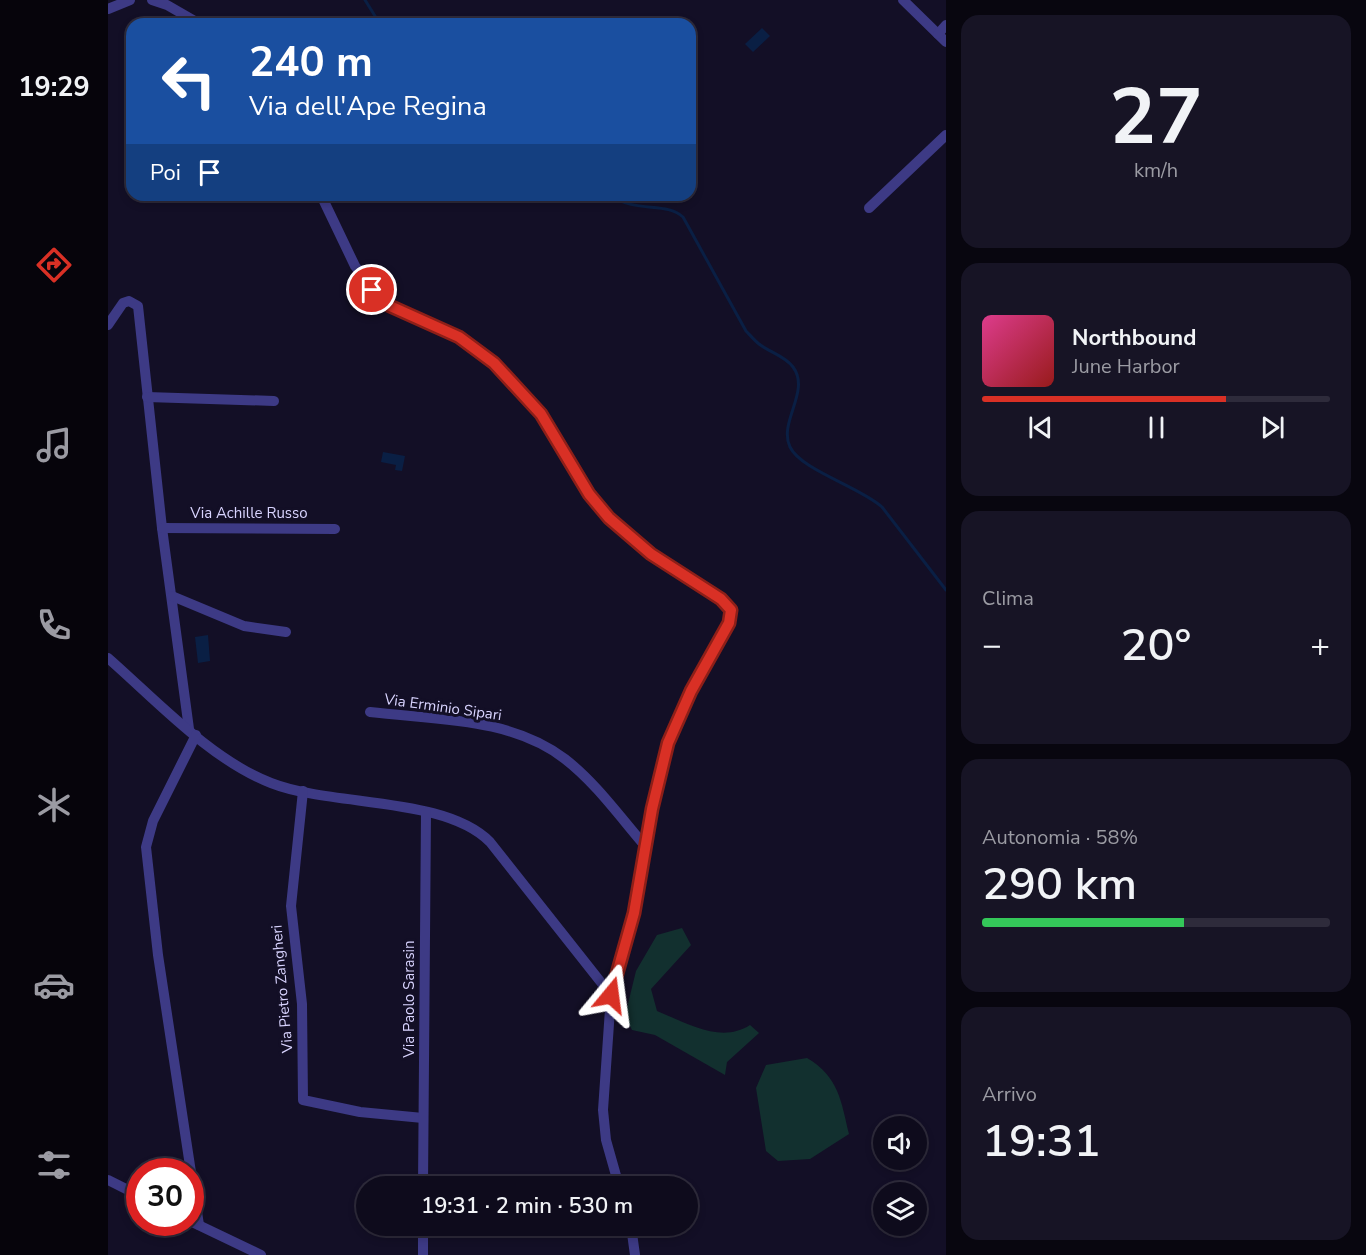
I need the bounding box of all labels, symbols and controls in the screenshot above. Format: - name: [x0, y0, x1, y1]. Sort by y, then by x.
- text: 240 m: [249, 34, 373, 91]
- icon: left: [150, 42, 228, 120]
- text: 27: [1109, 64, 1203, 171]
- text: 19:29: [18, 69, 90, 106]
- text: Via dell'Ape Regina: [249, 88, 487, 125]
- icon: arrive: [193, 156, 226, 189]
- text: km/h: [1134, 157, 1178, 184]
- text: Poi: [150, 158, 181, 188]
- icon: directions: [33, 244, 75, 286]
- pin: [346, 264, 397, 315]
- icon: arrive: [355, 273, 388, 306]
- text: Northbound: [1072, 323, 1196, 353]
- text: June Harbor: [1072, 353, 1180, 380]
- icon: previous: [1024, 411, 1057, 444]
- icon: pause: [1140, 411, 1173, 444]
- icon: next: [1256, 411, 1289, 444]
- icon: music: [33, 424, 75, 466]
- street label: Via Achille Russo: [189, 503, 308, 523]
- text: Clima: [982, 585, 1034, 612]
- icon: phone: [33, 604, 75, 646]
- text: 20°: [1121, 615, 1191, 676]
- text: −: [982, 623, 1002, 668]
- text: +: [1310, 623, 1330, 668]
- street label: Via Erminio Sipari: [382, 689, 503, 725]
- icon: climate: [33, 784, 75, 826]
- text: Autonomia · 58%: [982, 824, 1138, 851]
- text: 290 km: [982, 854, 1137, 915]
- street label: Via Pietro Zangheri: [266, 924, 298, 1055]
- street label: Via Paolo Sarasin: [399, 940, 419, 1059]
- position arrow: [579, 963, 643, 1027]
- icon: car: [33, 964, 75, 1006]
- text: Arrivo: [982, 1081, 1037, 1108]
- text: 19:31: [982, 1111, 1101, 1172]
- map controls: [873, 1116, 927, 1236]
- button: sound: [873, 1116, 927, 1170]
- icon: filters: [33, 1144, 75, 1186]
- speed limit sign: 30: [126, 1158, 204, 1236]
- button: layers: [873, 1182, 927, 1236]
- text: 19:31 · 2 min · 530 m: [421, 1191, 633, 1221]

